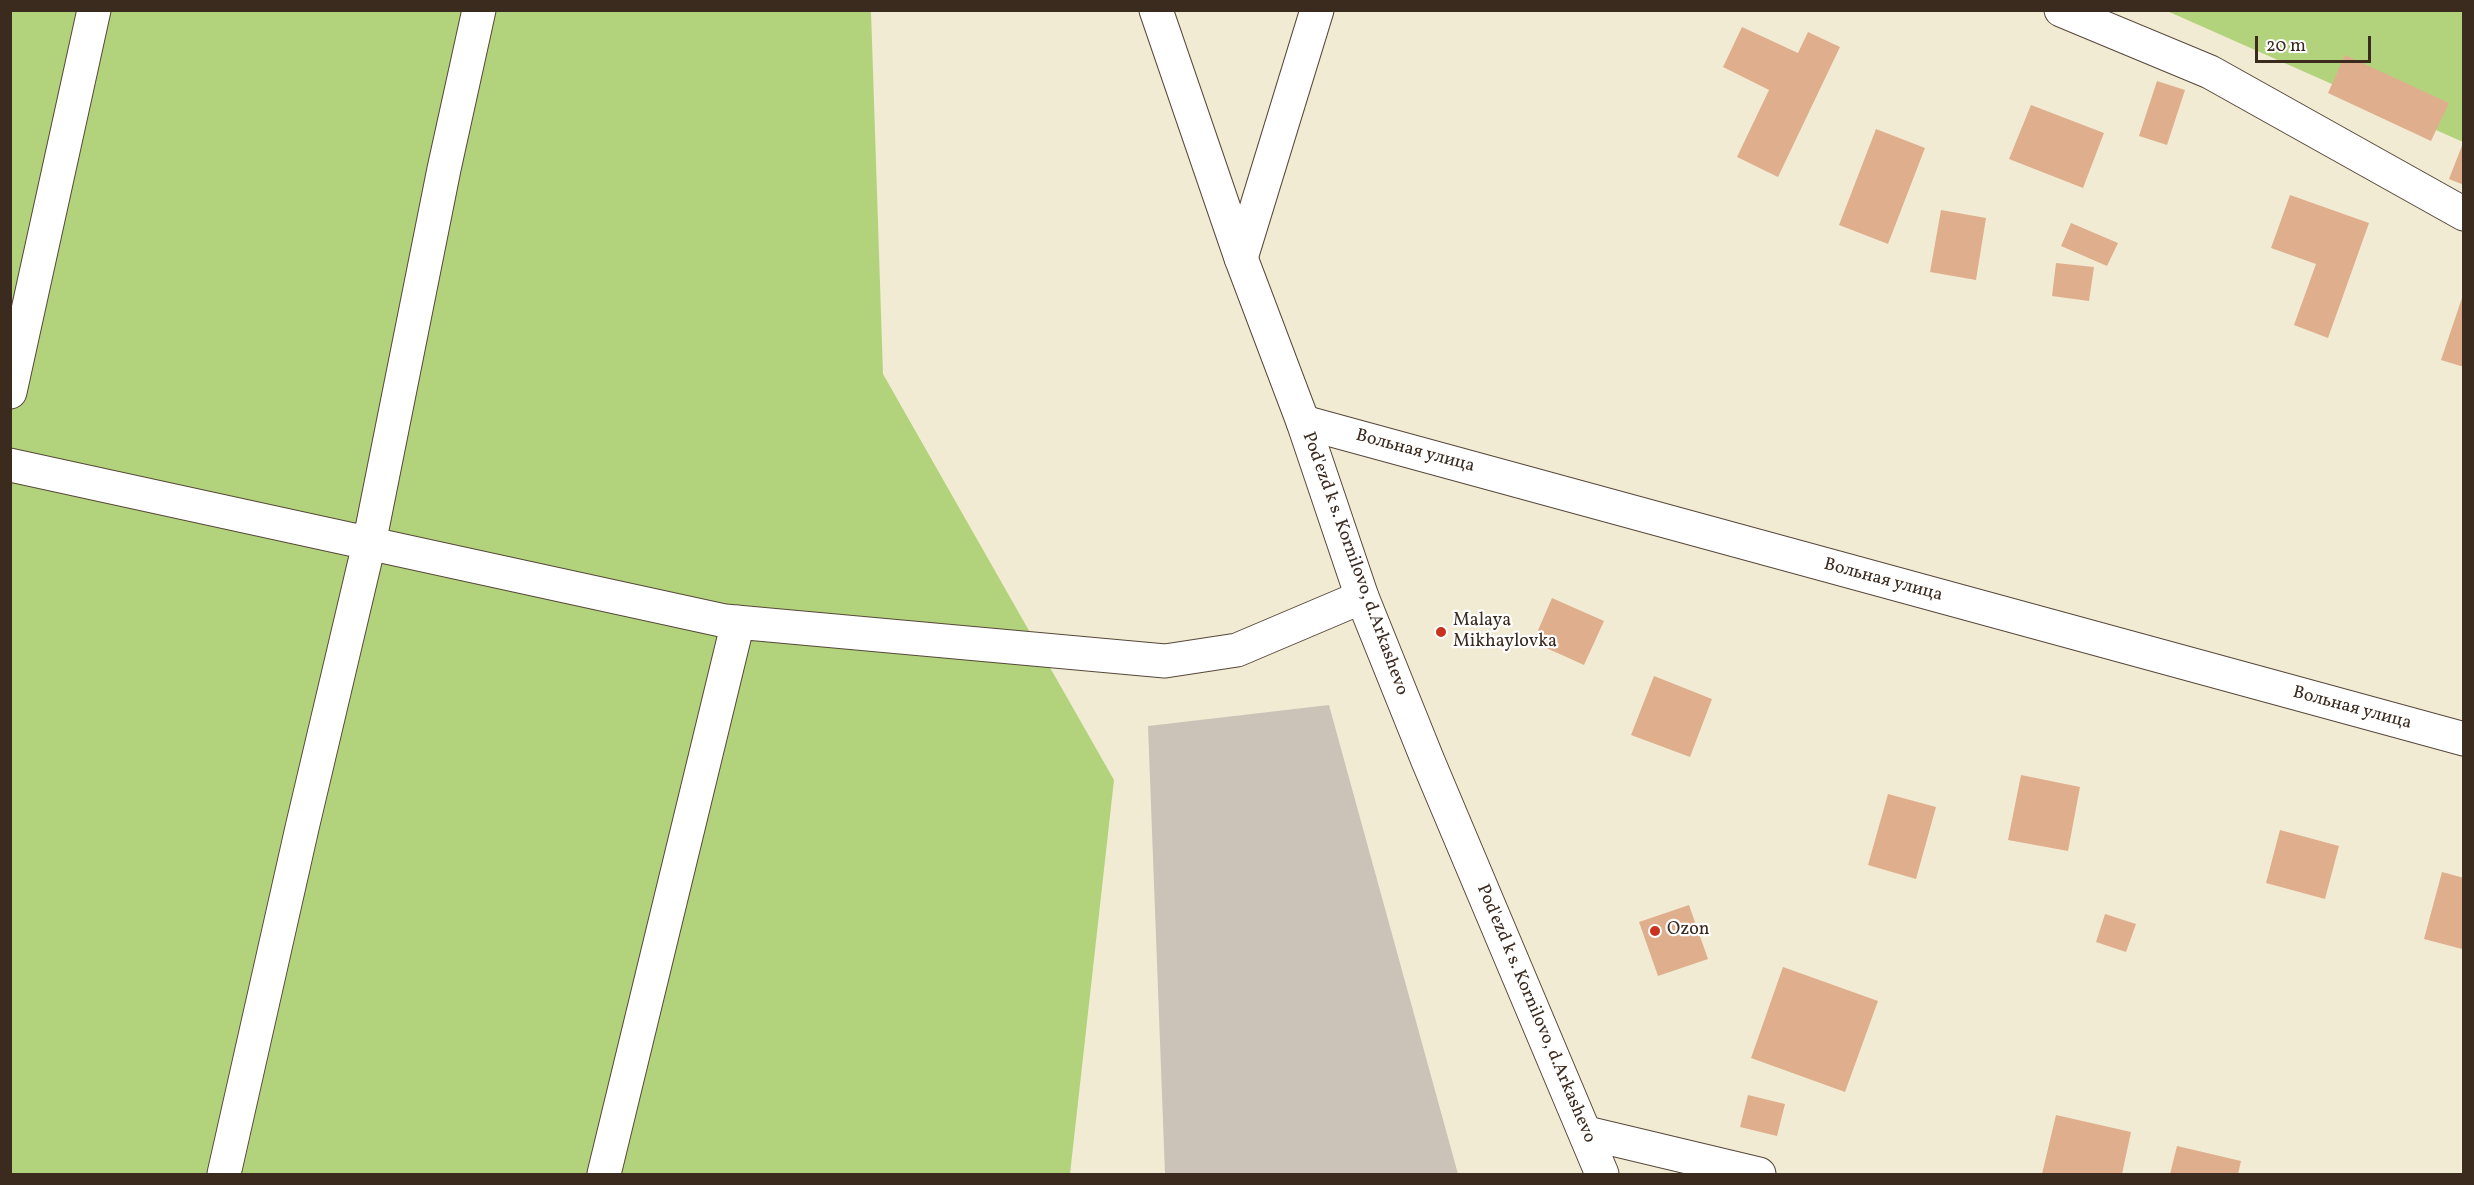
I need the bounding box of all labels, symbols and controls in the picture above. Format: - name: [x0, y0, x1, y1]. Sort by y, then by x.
- scale bar: [2258, 24, 2374, 62]
- text: 20 m: [2266, 34, 2306, 59]
- street label: Вольная улица: [1353, 426, 1477, 478]
- street label: Pod'ezd k s. Kornilovo, d.Arkashevo: [1296, 429, 1412, 699]
- street label: Вольная улица: [1821, 555, 1945, 607]
- place label: Malaya Mikhaylovka: [1453, 611, 1557, 654]
- marker: Malaya Mikhaylovka: [1434, 625, 1448, 639]
- street label: Вольная улица: [2290, 683, 2414, 735]
- street label: Pod'ezd k s. Kornilovo, d.Arkashevo: [1471, 882, 1599, 1146]
- place label: Ozon: [1667, 920, 1709, 942]
- marker: Ozon: [1648, 924, 1662, 938]

